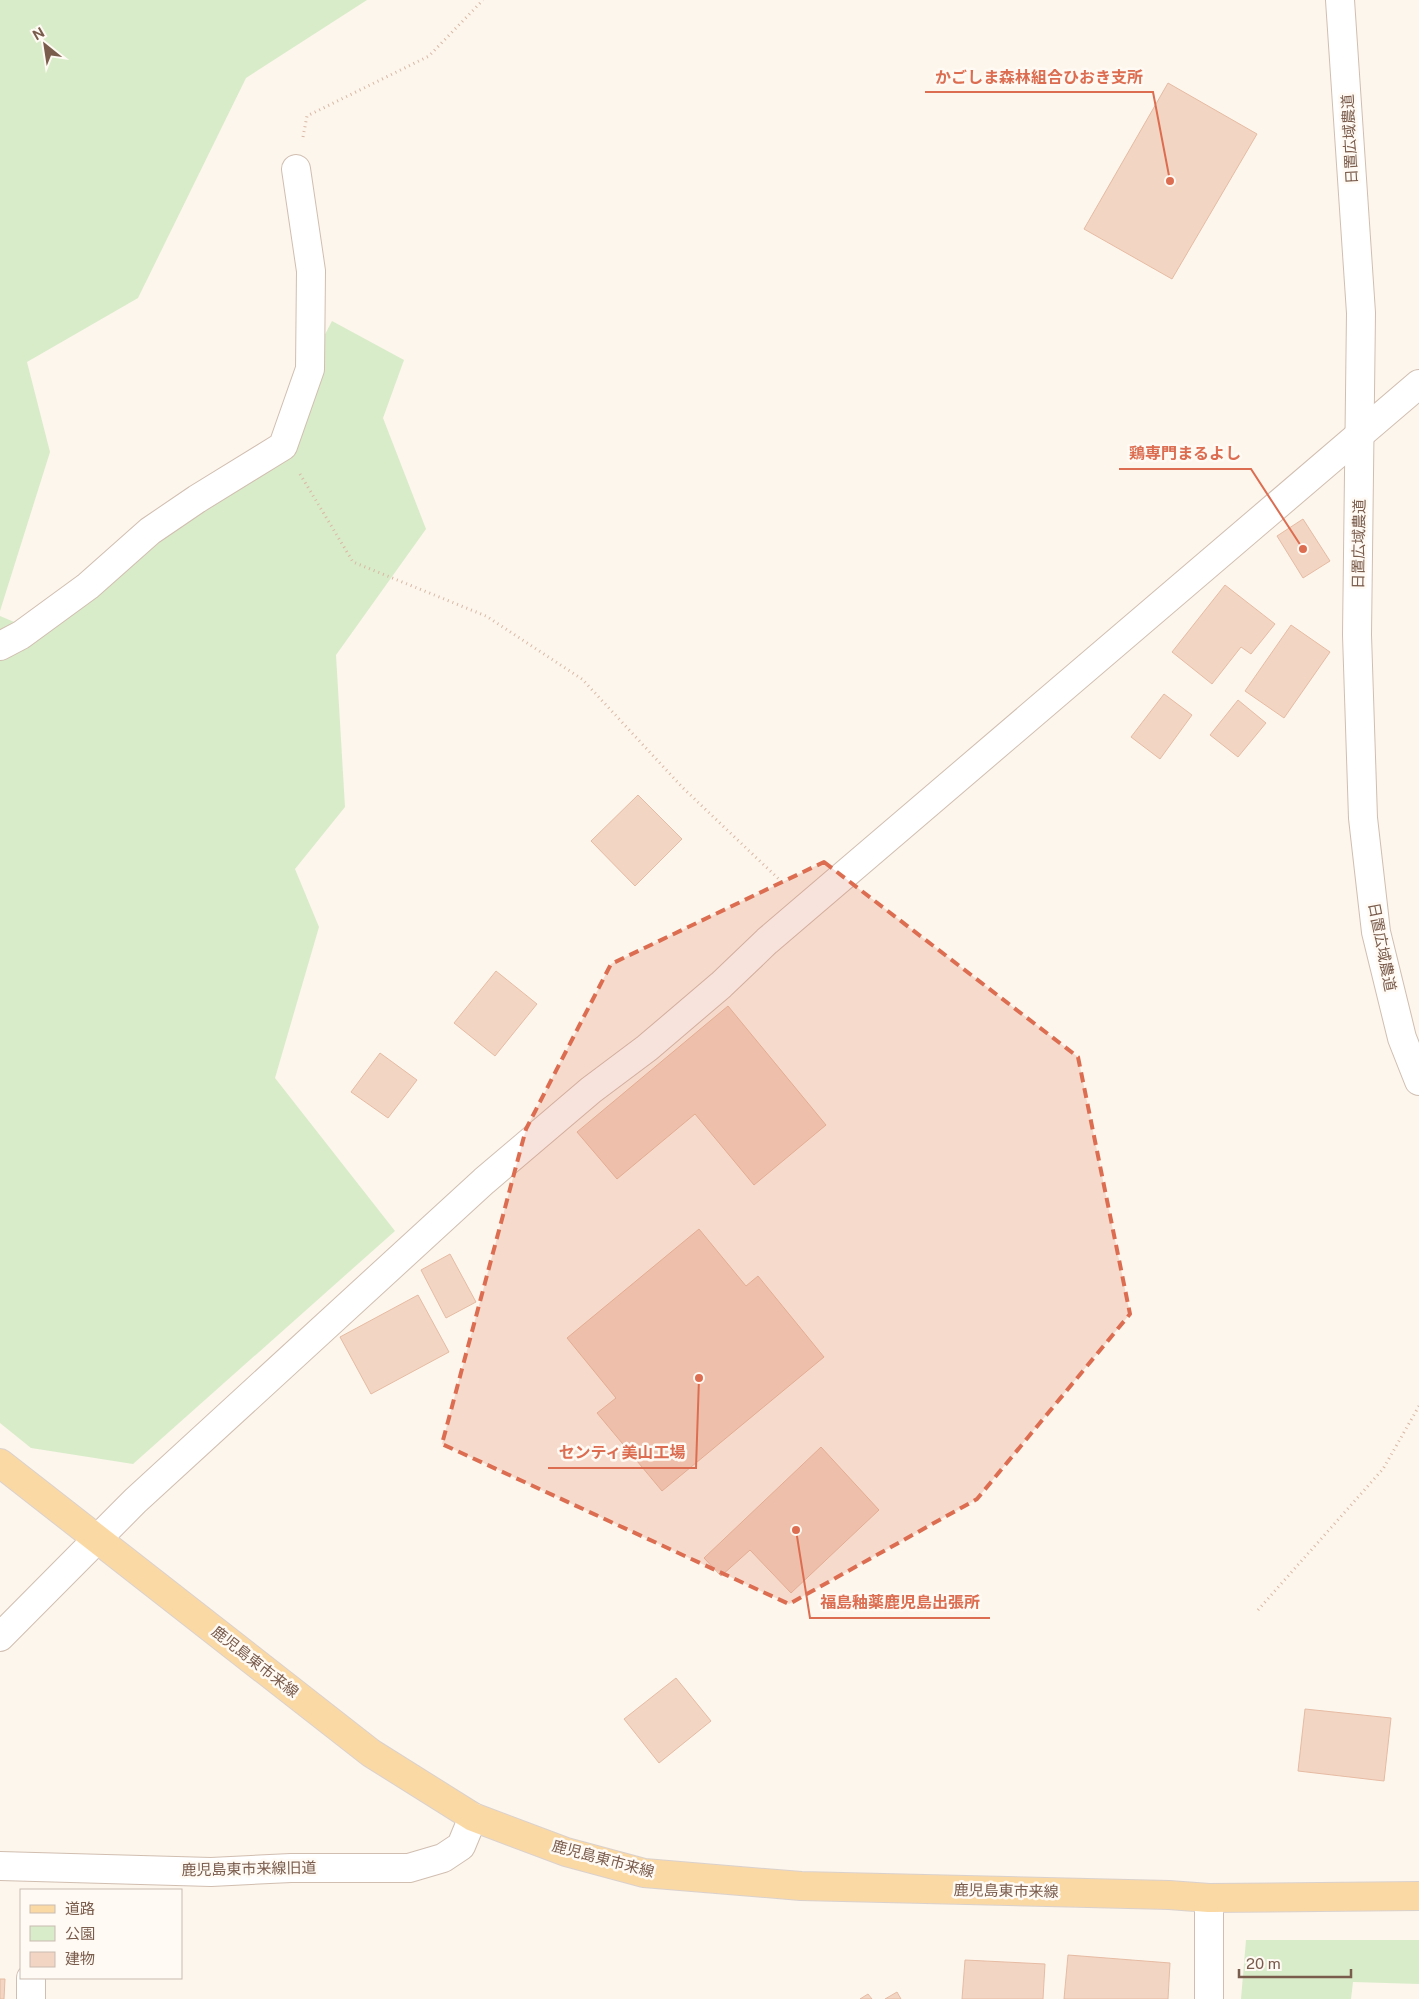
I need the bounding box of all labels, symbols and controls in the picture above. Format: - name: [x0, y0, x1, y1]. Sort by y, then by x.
- north arrow: [20, 20, 70, 70]
- text: N: [30, 24, 47, 43]
- callout: かごしま森林組合ひおき支所: [925, 61, 1153, 92]
- text: かごしま森林組合ひおき支所: [935, 68, 1143, 87]
- street label: 日置広域農道: [1339, 94, 1360, 184]
- callout: 鶏専門まるよし: [1119, 438, 1251, 469]
- text: 鶏専門まるよし: [1129, 444, 1241, 463]
- street label: 日置広域農道: [1349, 499, 1368, 589]
- street label: 日置広域農道: [1366, 901, 1399, 993]
- callout: センティ美山工場: [548, 1437, 696, 1468]
- text: センティ美山工場: [558, 1443, 686, 1462]
- callout: 福島釉薬鹿児島出張所: [810, 1587, 990, 1618]
- text: 福島釉薬鹿児島出張所: [820, 1593, 980, 1612]
- street label: 鹿児島東市来線: [209, 1623, 302, 1701]
- street label: 鹿児島東市来線: [550, 1837, 656, 1880]
- street label: 鹿児島東市来線旧道: [181, 1859, 317, 1878]
- street label: 鹿児島東市来線: [953, 1881, 1059, 1900]
- legend: [20, 1889, 182, 1979]
- text: 道路: [65, 1900, 95, 1917]
- text: 公園: [65, 1925, 95, 1942]
- scale bar: [1239, 1946, 1352, 1978]
- text: 建物: [65, 1950, 95, 1967]
- text: 20 m: [1246, 1955, 1281, 1972]

